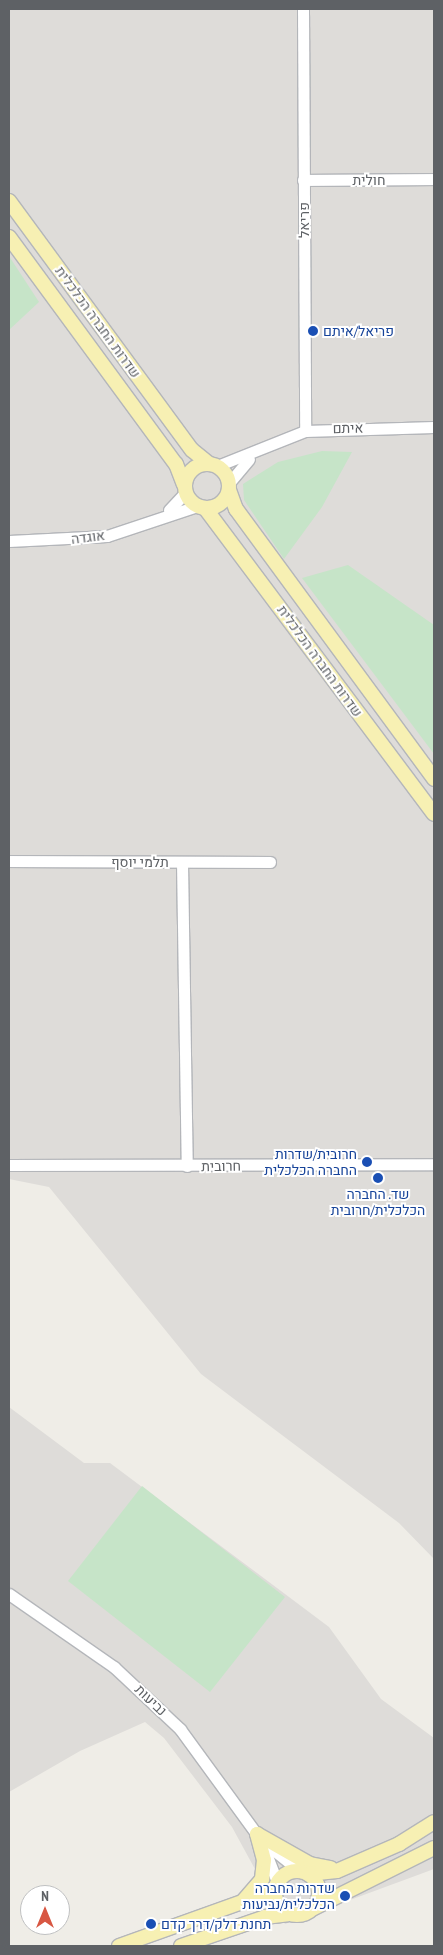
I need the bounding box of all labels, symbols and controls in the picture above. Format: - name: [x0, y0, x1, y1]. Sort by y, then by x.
- street label: חולית: [353, 172, 385, 188]
- street label: פריאל: [296, 202, 312, 238]
- street label: שדרות החברה הכלכלית: [52, 263, 144, 381]
- place label: פריאל/איתם: [323, 323, 394, 339]
- marker: פריאל/איתם: [307, 325, 319, 337]
- street label: איתם: [332, 419, 364, 437]
- street label: אוגדה: [70, 527, 106, 547]
- street label: שדרות החברה הכלכלית: [274, 602, 366, 720]
- street label: תלמי יוסף: [111, 854, 169, 870]
- place label: חרובית/שדרות החברה הכלכלית: [264, 1146, 357, 1178]
- marker: חרובית/שדרות החברה הכלכלית: [361, 1156, 373, 1168]
- street label: חרובית: [201, 1157, 241, 1175]
- marker: שד. החברה הכלכלית/חרובית: [372, 1172, 384, 1184]
- place label: שד. החברה הכלכלית/חרובית: [331, 1186, 425, 1218]
- street label: נביעות: [132, 1681, 170, 1719]
- place label: שדרות החברה הכלכלית/נביעות: [243, 1880, 335, 1912]
- north arrow: [20, 1885, 70, 1935]
- text: N: [41, 1887, 49, 1905]
- marker: שדרות החברה הכלכלית/נביעות: [339, 1890, 351, 1902]
- place label: תחנת דלק/דרך קדם: [161, 1916, 271, 1932]
- marker: תחנת דלק/דרך קדם: [145, 1918, 157, 1930]

